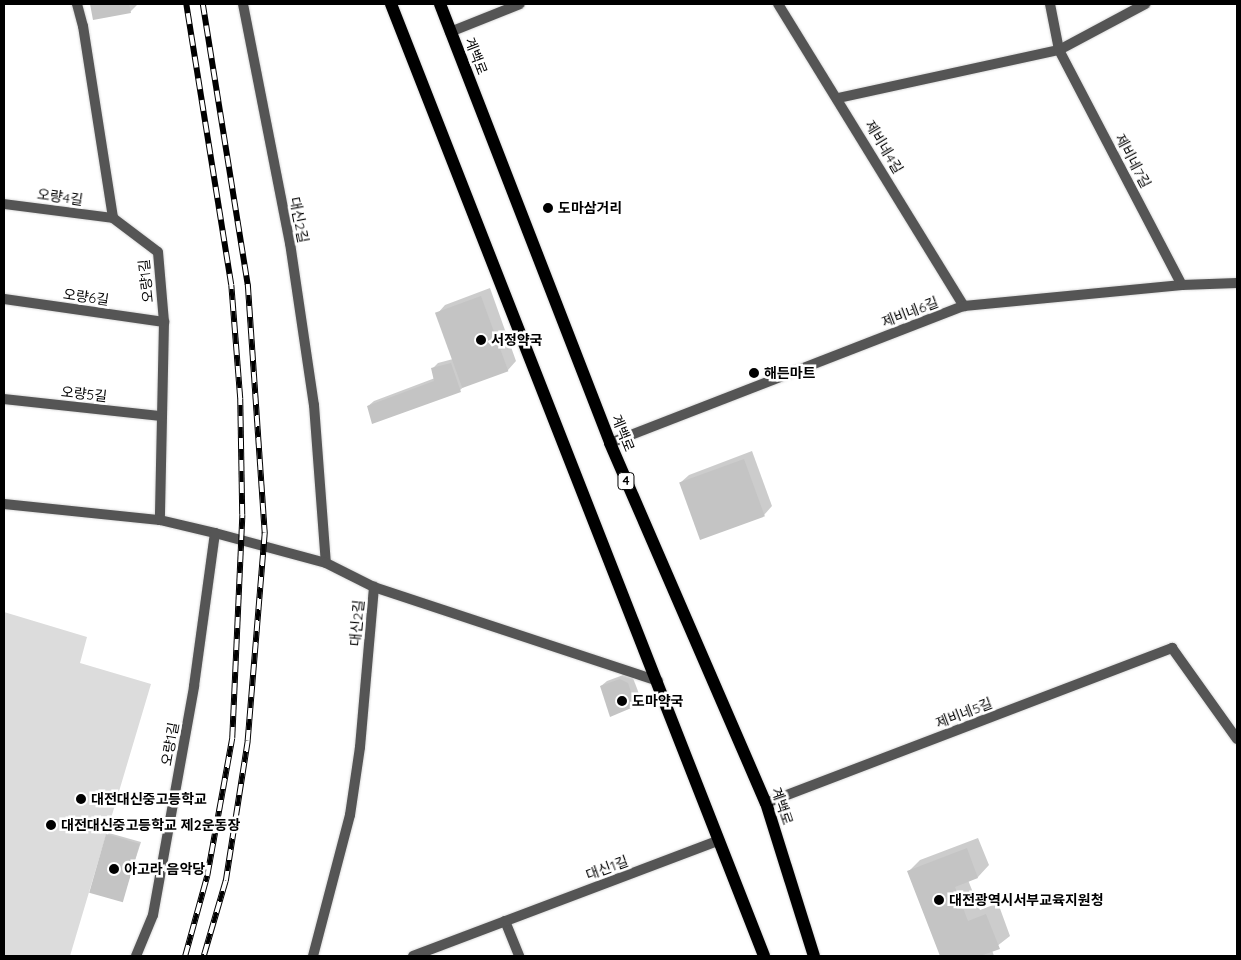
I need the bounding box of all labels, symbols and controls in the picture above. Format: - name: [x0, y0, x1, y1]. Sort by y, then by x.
- street label: 계백로: [461, 35, 491, 77]
- street label: 제비네4길: [862, 117, 906, 177]
- street label: 제비네7길: [1112, 131, 1154, 191]
- street label: 오량4길: [36, 185, 84, 209]
- street label: 대신2길: [286, 196, 312, 244]
- place label: 도마삼거리: [558, 200, 622, 216]
- marker: 도마삼거리: [542, 202, 554, 214]
- street label: 오량1길: [135, 258, 157, 304]
- street label: 오량6길: [62, 285, 110, 309]
- street label: 제비네6길: [879, 294, 941, 330]
- place label: 서정약국: [491, 332, 543, 348]
- marker: 서정약국: [475, 334, 487, 346]
- place label: 해든마트: [764, 365, 816, 381]
- marker: 해든마트: [748, 367, 760, 379]
- street label: 오량5길: [60, 383, 108, 405]
- street label: 계백로: [608, 412, 638, 454]
- road number: 4: [617, 472, 635, 491]
- street label: 대신2길: [347, 599, 367, 647]
- place label: 도마약국: [632, 693, 684, 709]
- marker: 도마약국: [616, 695, 628, 707]
- street label: 제비네5길: [933, 695, 995, 731]
- street label: 오량1길: [158, 721, 182, 767]
- street label: 계백로: [768, 785, 796, 827]
- place label: 대전대신중고등학교: [91, 791, 207, 807]
- marker: 대전대신중고등학교: [75, 793, 87, 805]
- place label: 대전대신중고등학교 제2운동장: [61, 817, 240, 833]
- marker: 대전대신중고등학교 제2운동장: [45, 819, 57, 831]
- street label: 대신1길: [584, 853, 630, 883]
- place label: 아고라 음악당: [124, 861, 205, 877]
- marker: 아고라 음악당: [108, 863, 120, 875]
- place label: 대전광역시서부교육지원청: [949, 892, 1104, 908]
- marker: 대전광역시서부교육지원청: [933, 894, 945, 906]

